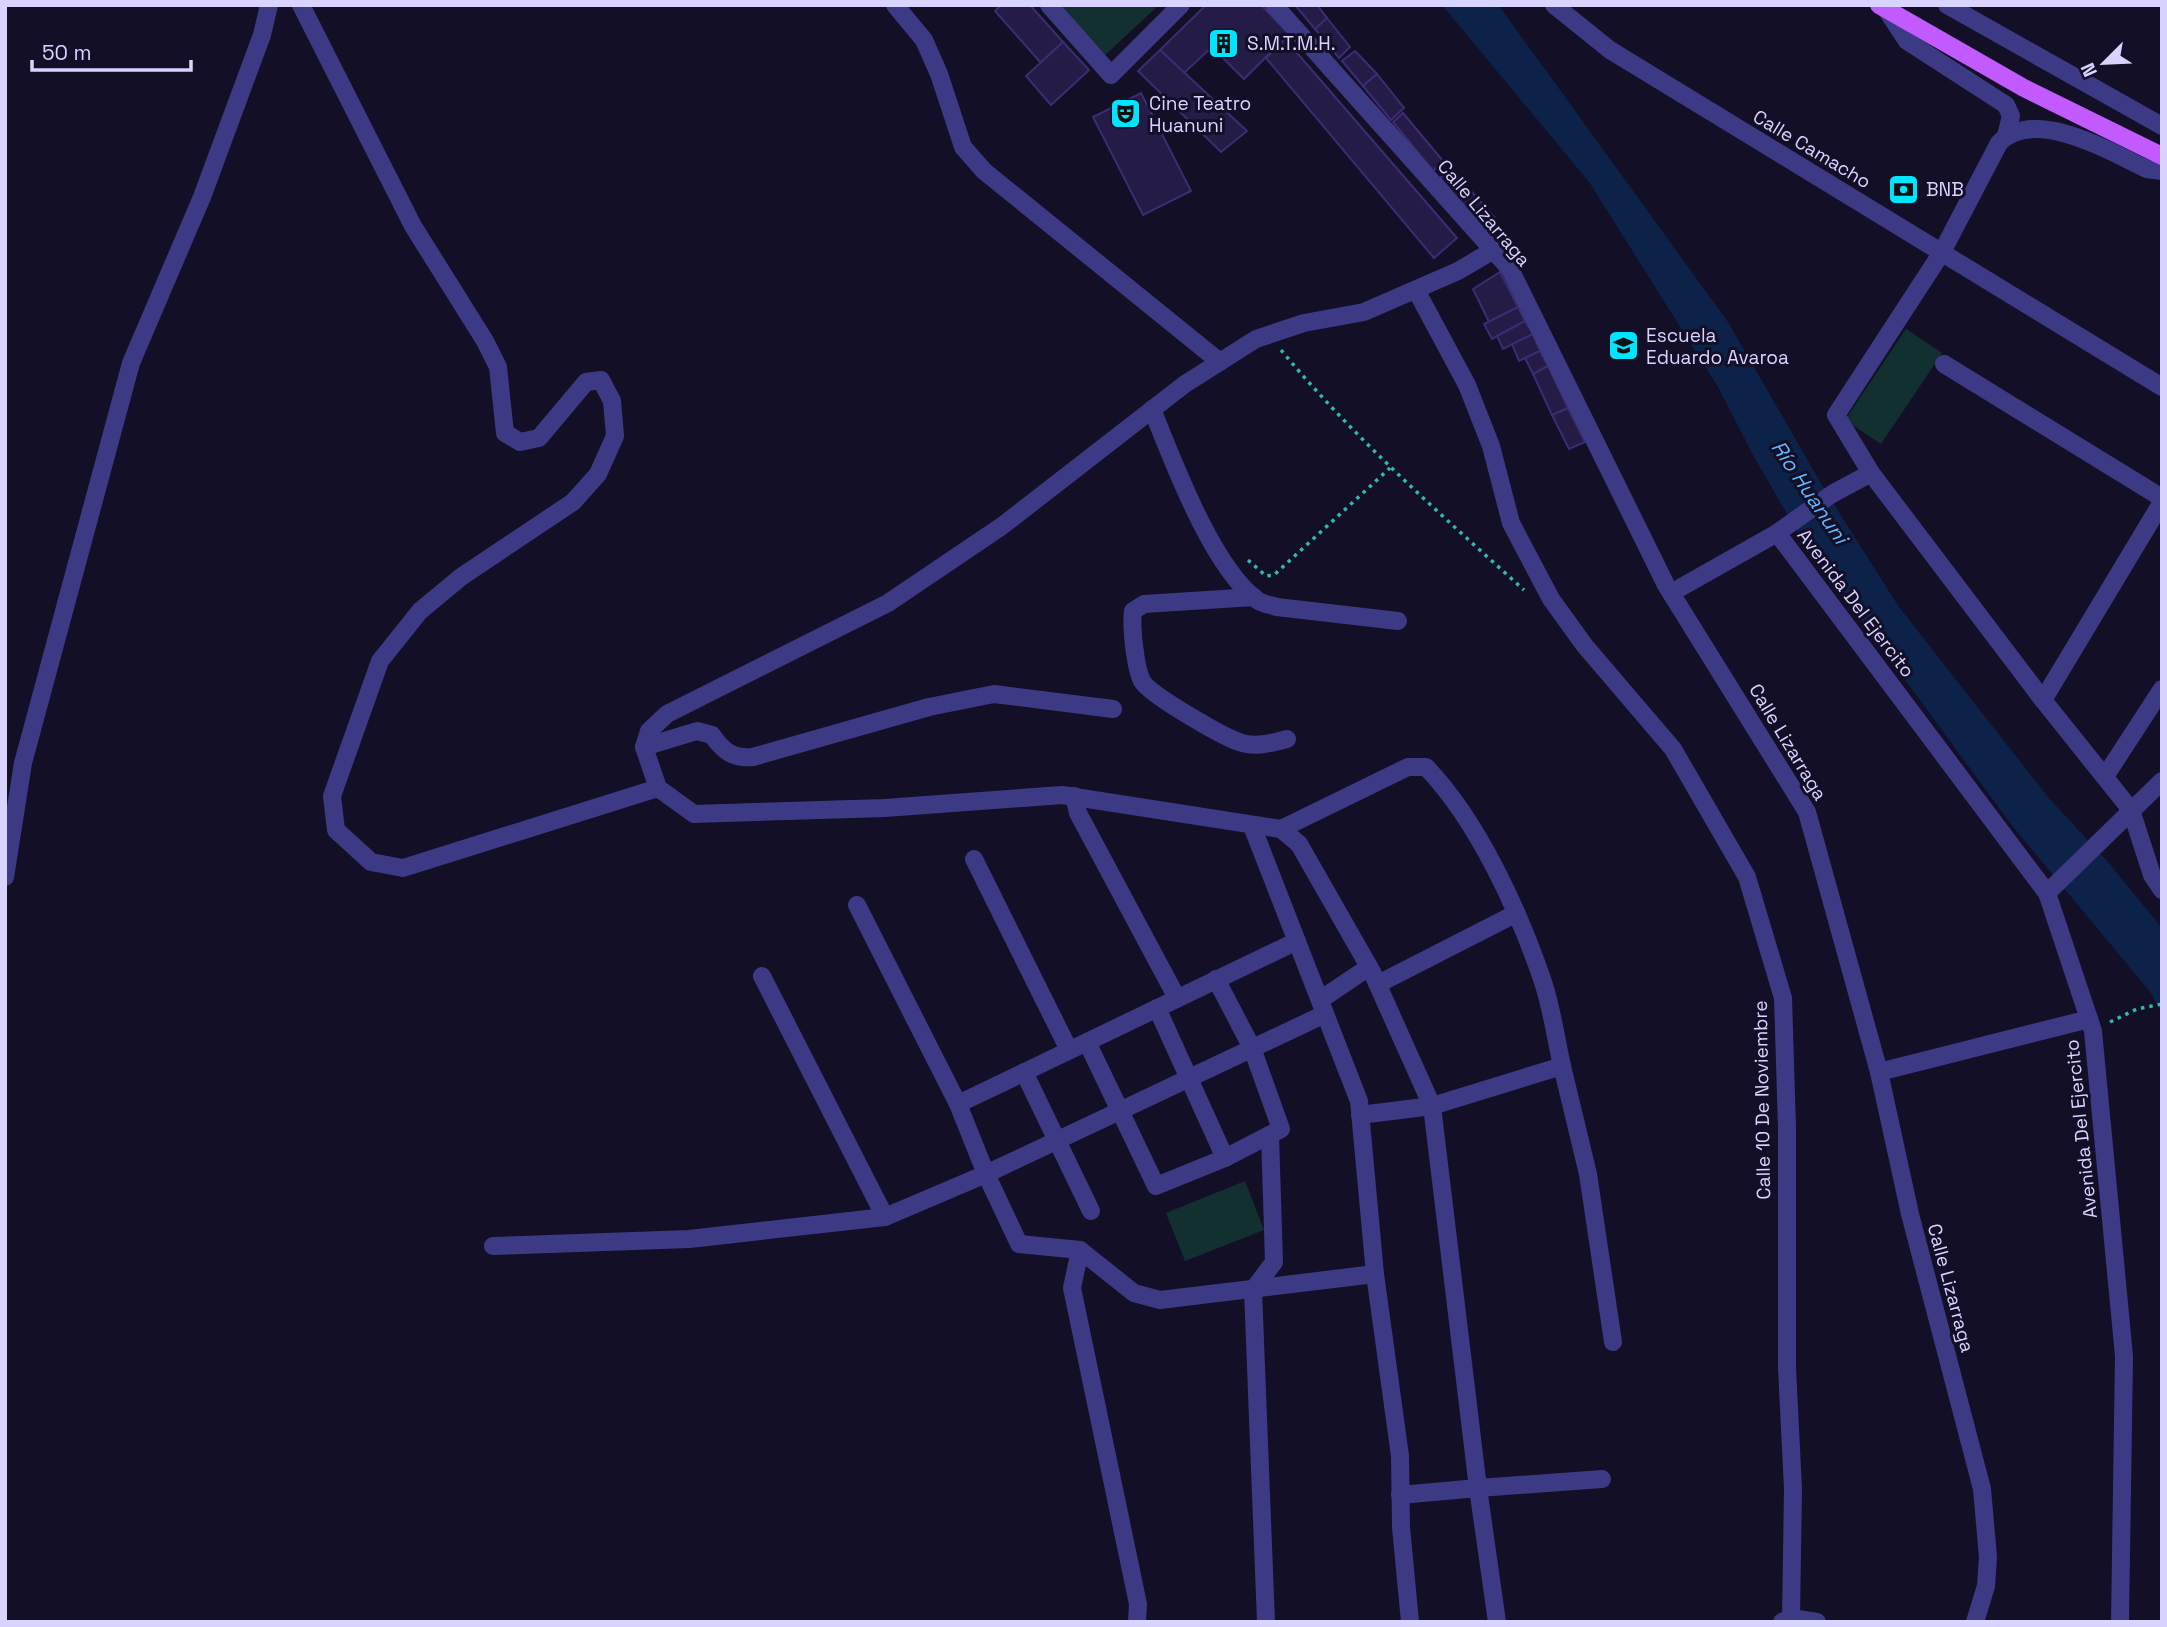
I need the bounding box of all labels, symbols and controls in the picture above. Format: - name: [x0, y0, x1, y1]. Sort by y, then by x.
- building icon: S.M.T.M.H.: [1207, 26, 1241, 60]
- scale bar: [32, 28, 191, 72]
- north arrow: [2069, 28, 2139, 98]
- place label: S.M.T.M.H.: [1247, 31, 1336, 56]
- text: 50 m: [42, 39, 92, 66]
- text: N: [2075, 59, 2103, 81]
- place label: Cine Teatro Huanuni: [1149, 91, 1251, 138]
- theatre icon: Cine Teatro Huanuni: [1109, 97, 1143, 131]
- street label: Calle Camacho: [1748, 104, 1876, 194]
- street label: Calle Lizarraga: [1432, 154, 1536, 272]
- bank icon: BNB: [1886, 172, 1920, 206]
- place label: BNB: [1926, 177, 1964, 202]
- place label: Escuela Eduardo Avaroa: [1646, 323, 1789, 370]
- school or university icon: Escuela Eduardo Avaroa: [1606, 329, 1640, 363]
- water label: Río Huanuni: [1766, 435, 1856, 551]
- street label: Avenida Del Ejercito: [1792, 524, 1920, 682]
- street label: Calle Lizarraga: [1743, 679, 1833, 805]
- street label: Calle 10 De Noviembre: [1748, 1000, 1776, 1200]
- street label: Avenida Del Ejercito: [2059, 1038, 2103, 1220]
- street label: Calle Lizarraga: [1922, 1221, 1980, 1355]

